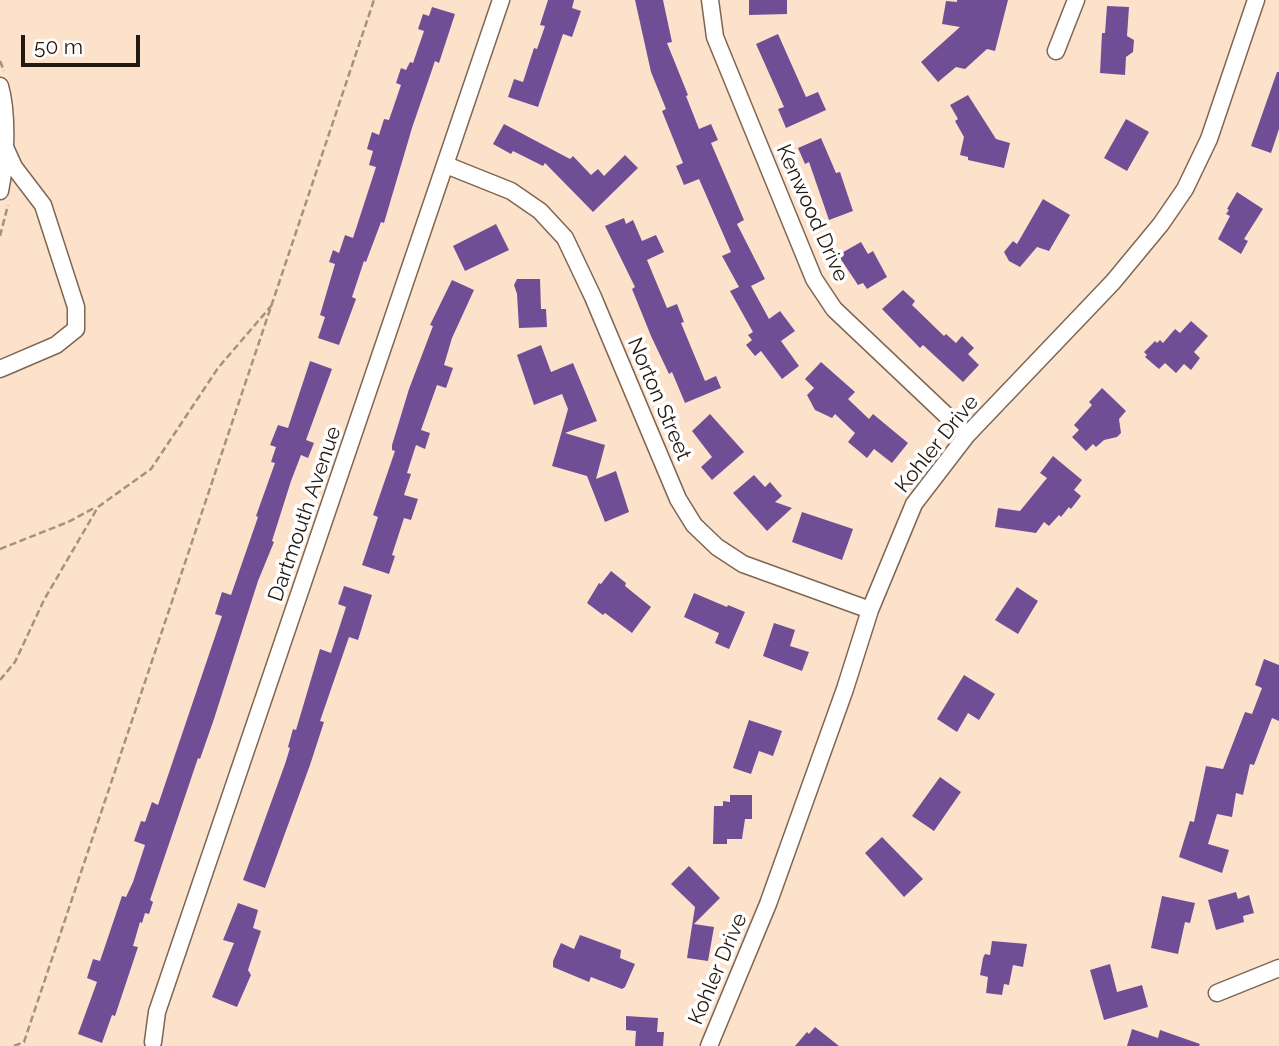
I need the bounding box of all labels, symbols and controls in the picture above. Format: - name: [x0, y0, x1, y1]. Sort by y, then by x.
- scale bar: [24, 21, 144, 65]
- text: 50 m: [34, 34, 83, 59]
- street label: Kenwood Drive: [771, 141, 853, 285]
- street label: Norton Street: [622, 334, 696, 464]
- street label: Kohler Drive: [890, 390, 984, 498]
- street label: Dartmouth Avenue: [263, 423, 347, 605]
- street label: Kohler Drive: [683, 910, 753, 1028]

